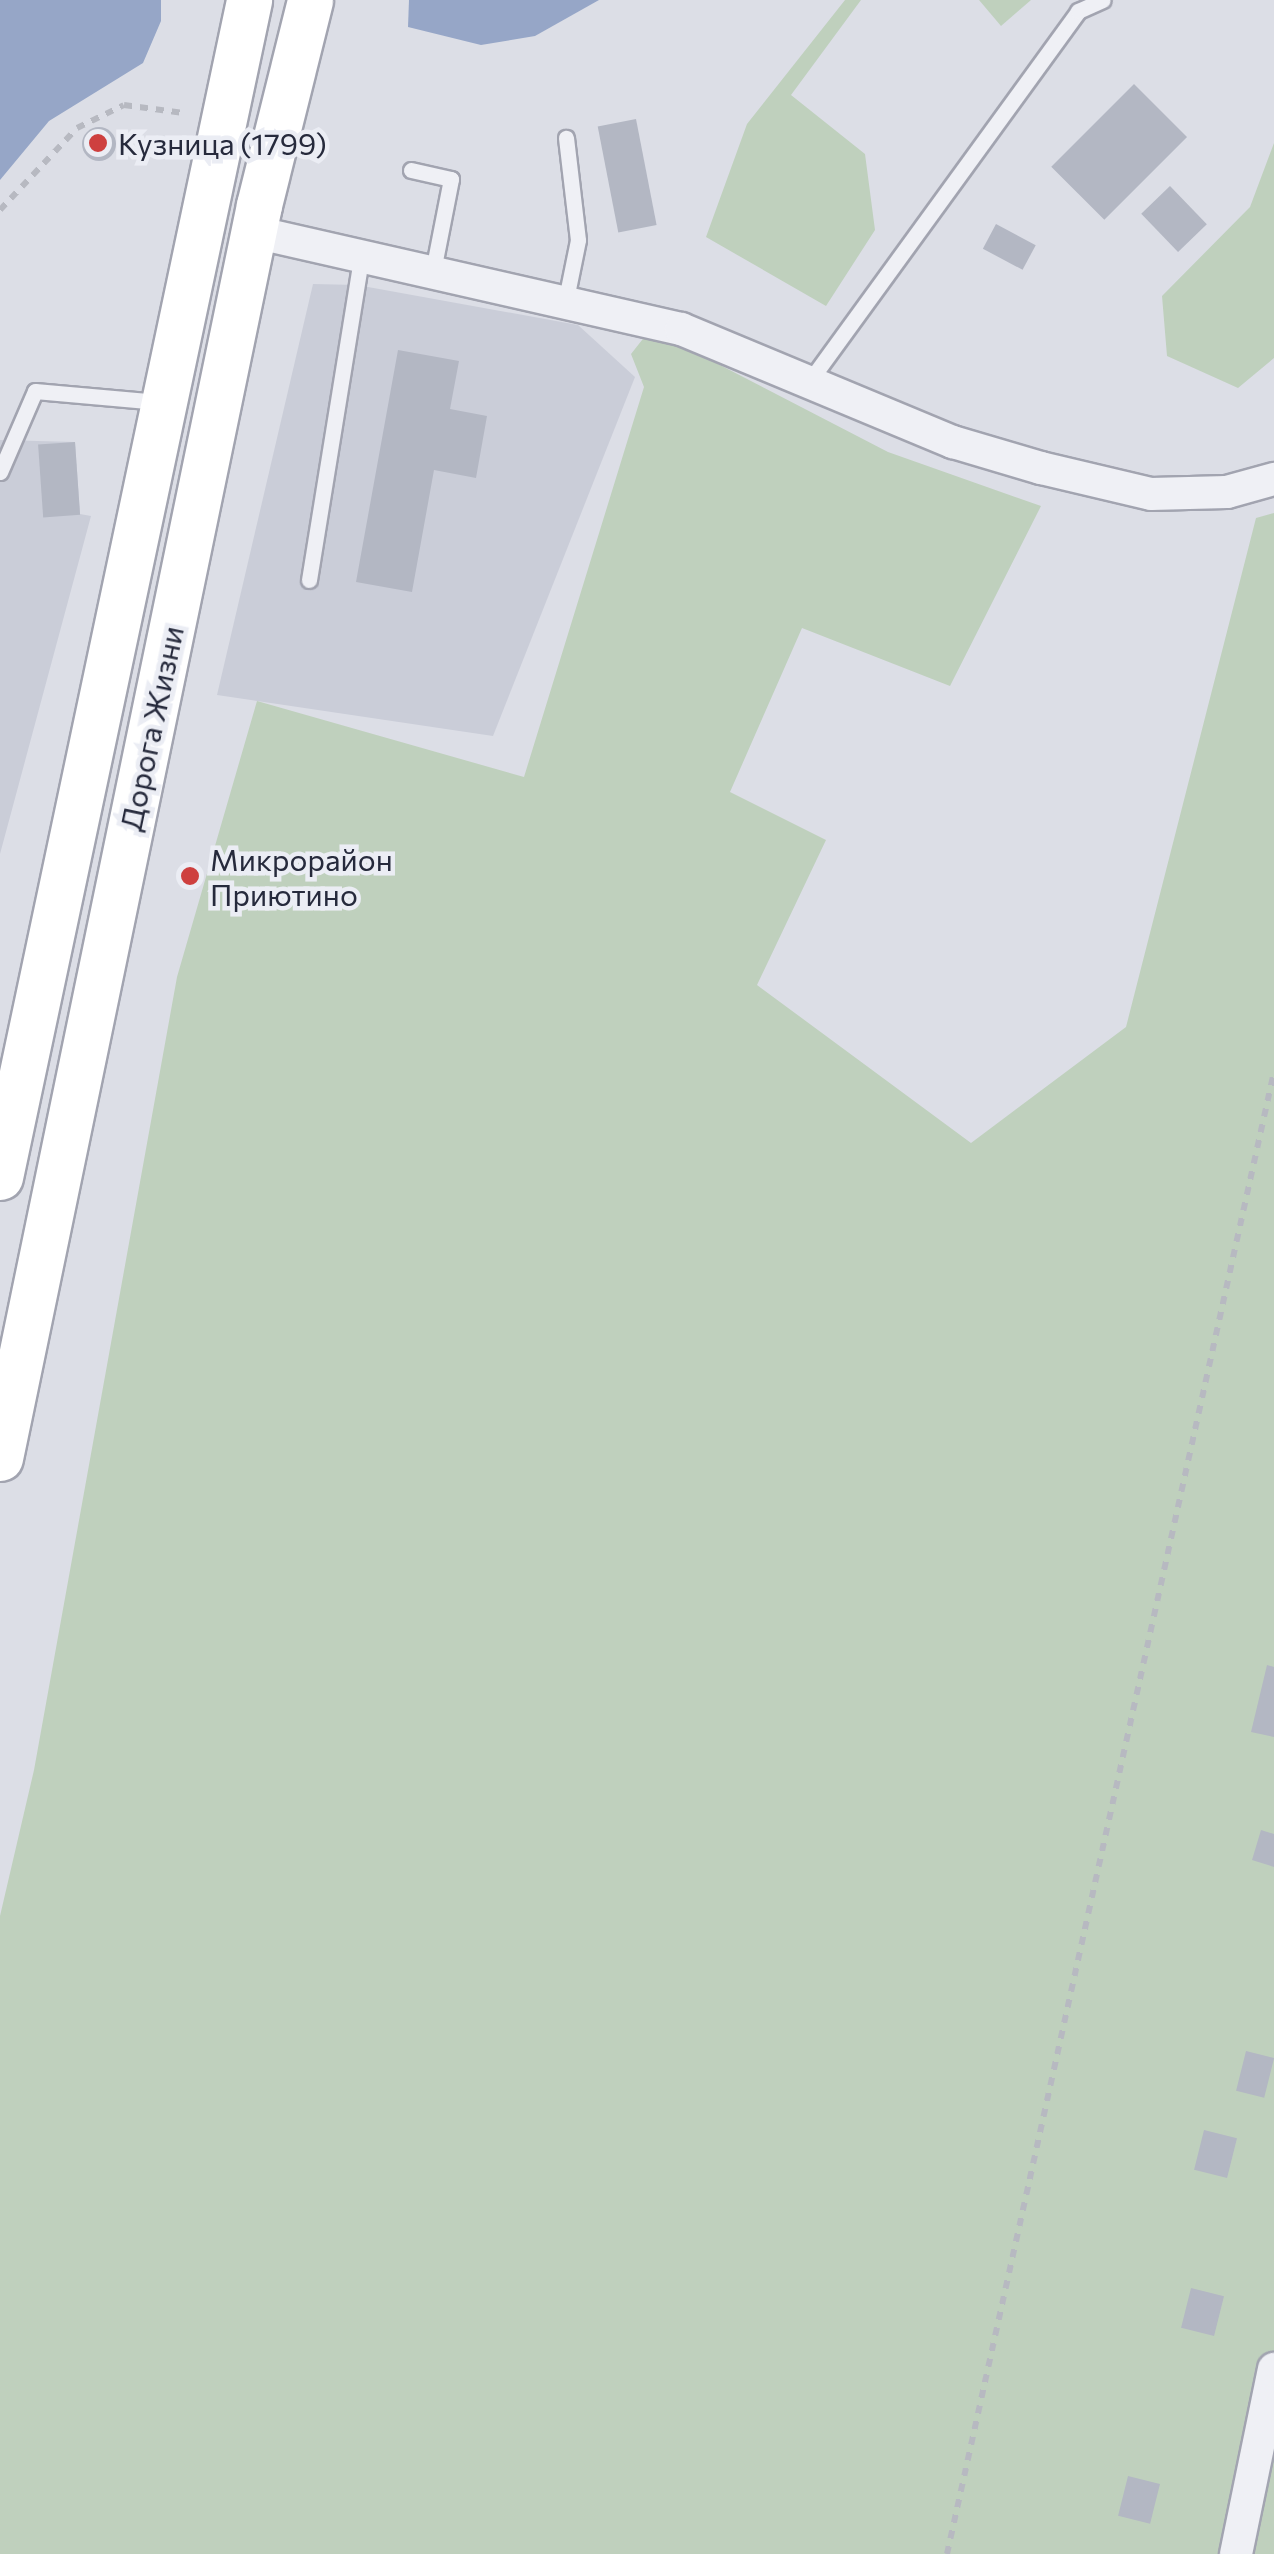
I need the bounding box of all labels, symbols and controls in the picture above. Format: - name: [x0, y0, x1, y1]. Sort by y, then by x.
- place label: Кузница (1799): [118, 125, 327, 161]
- marker: Кузница (1799): [87, 132, 109, 154]
- street label: Дорога Жизни: [112, 622, 190, 834]
- place label: Микрорайон Приютино: [210, 841, 393, 912]
- marker: Микрорайон Приютино: [179, 865, 201, 887]

